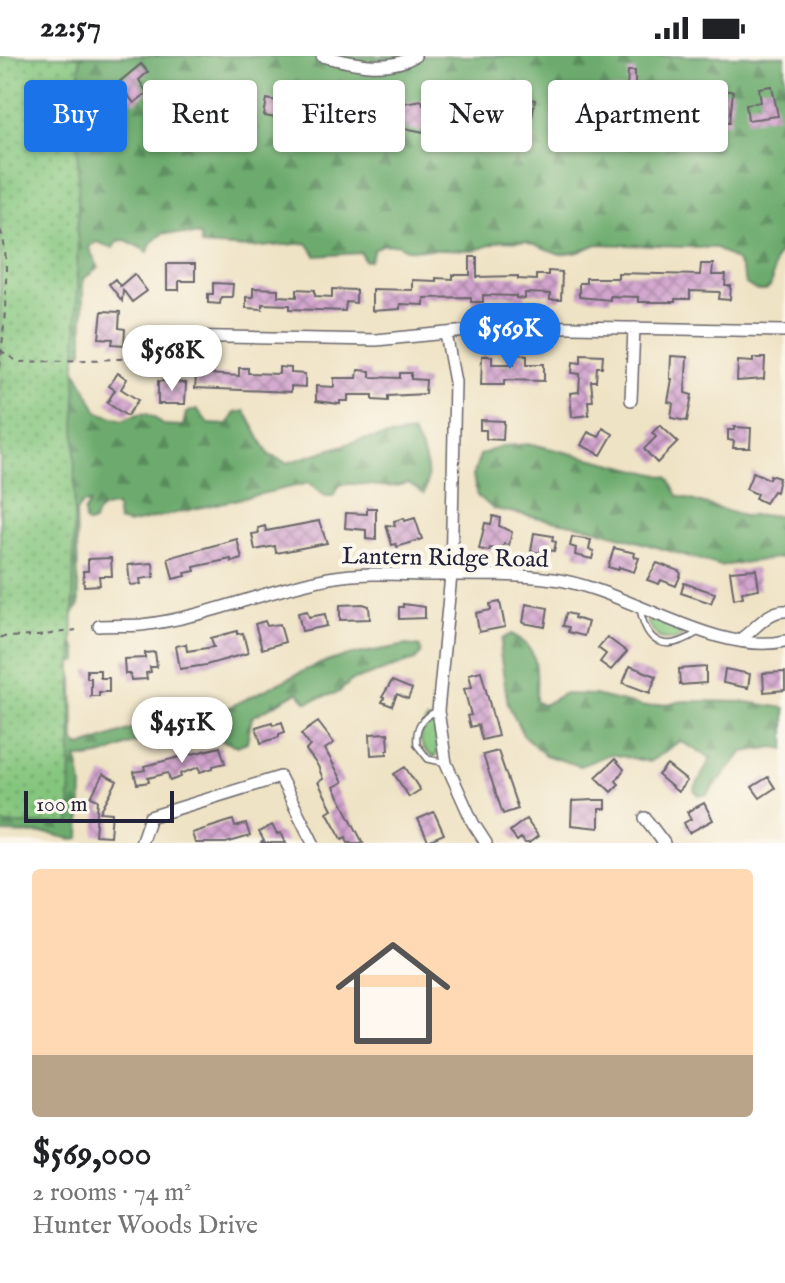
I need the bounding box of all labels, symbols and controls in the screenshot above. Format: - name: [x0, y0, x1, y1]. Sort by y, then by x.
- text: 22:57: [40, 9, 101, 47]
- chip: Buy: [24, 80, 127, 152]
- chip: Rent: [143, 80, 257, 152]
- chip: Filters: [273, 80, 405, 152]
- chip: New: [421, 80, 532, 152]
- chip: Apartment: [548, 80, 728, 152]
- pin: $569K: [454, 303, 566, 371]
- text: $569K: [478, 312, 542, 345]
- pin: $568K: [116, 325, 228, 393]
- text: $568K: [140, 334, 204, 367]
- street label: Lantern Ridge Road: [341, 541, 549, 576]
- pin: $451K: [126, 697, 238, 765]
- text: $451K: [150, 706, 214, 739]
- scale bar: [24, 787, 174, 823]
- text: 100 m: [36, 791, 88, 819]
- icon: home: [321, 921, 465, 1065]
- text: $569,000: [32, 1133, 151, 1176]
- text: 2 rooms · 74 m²: [32, 1176, 192, 1209]
- text: Hunter Woods Drive: [32, 1209, 258, 1242]

